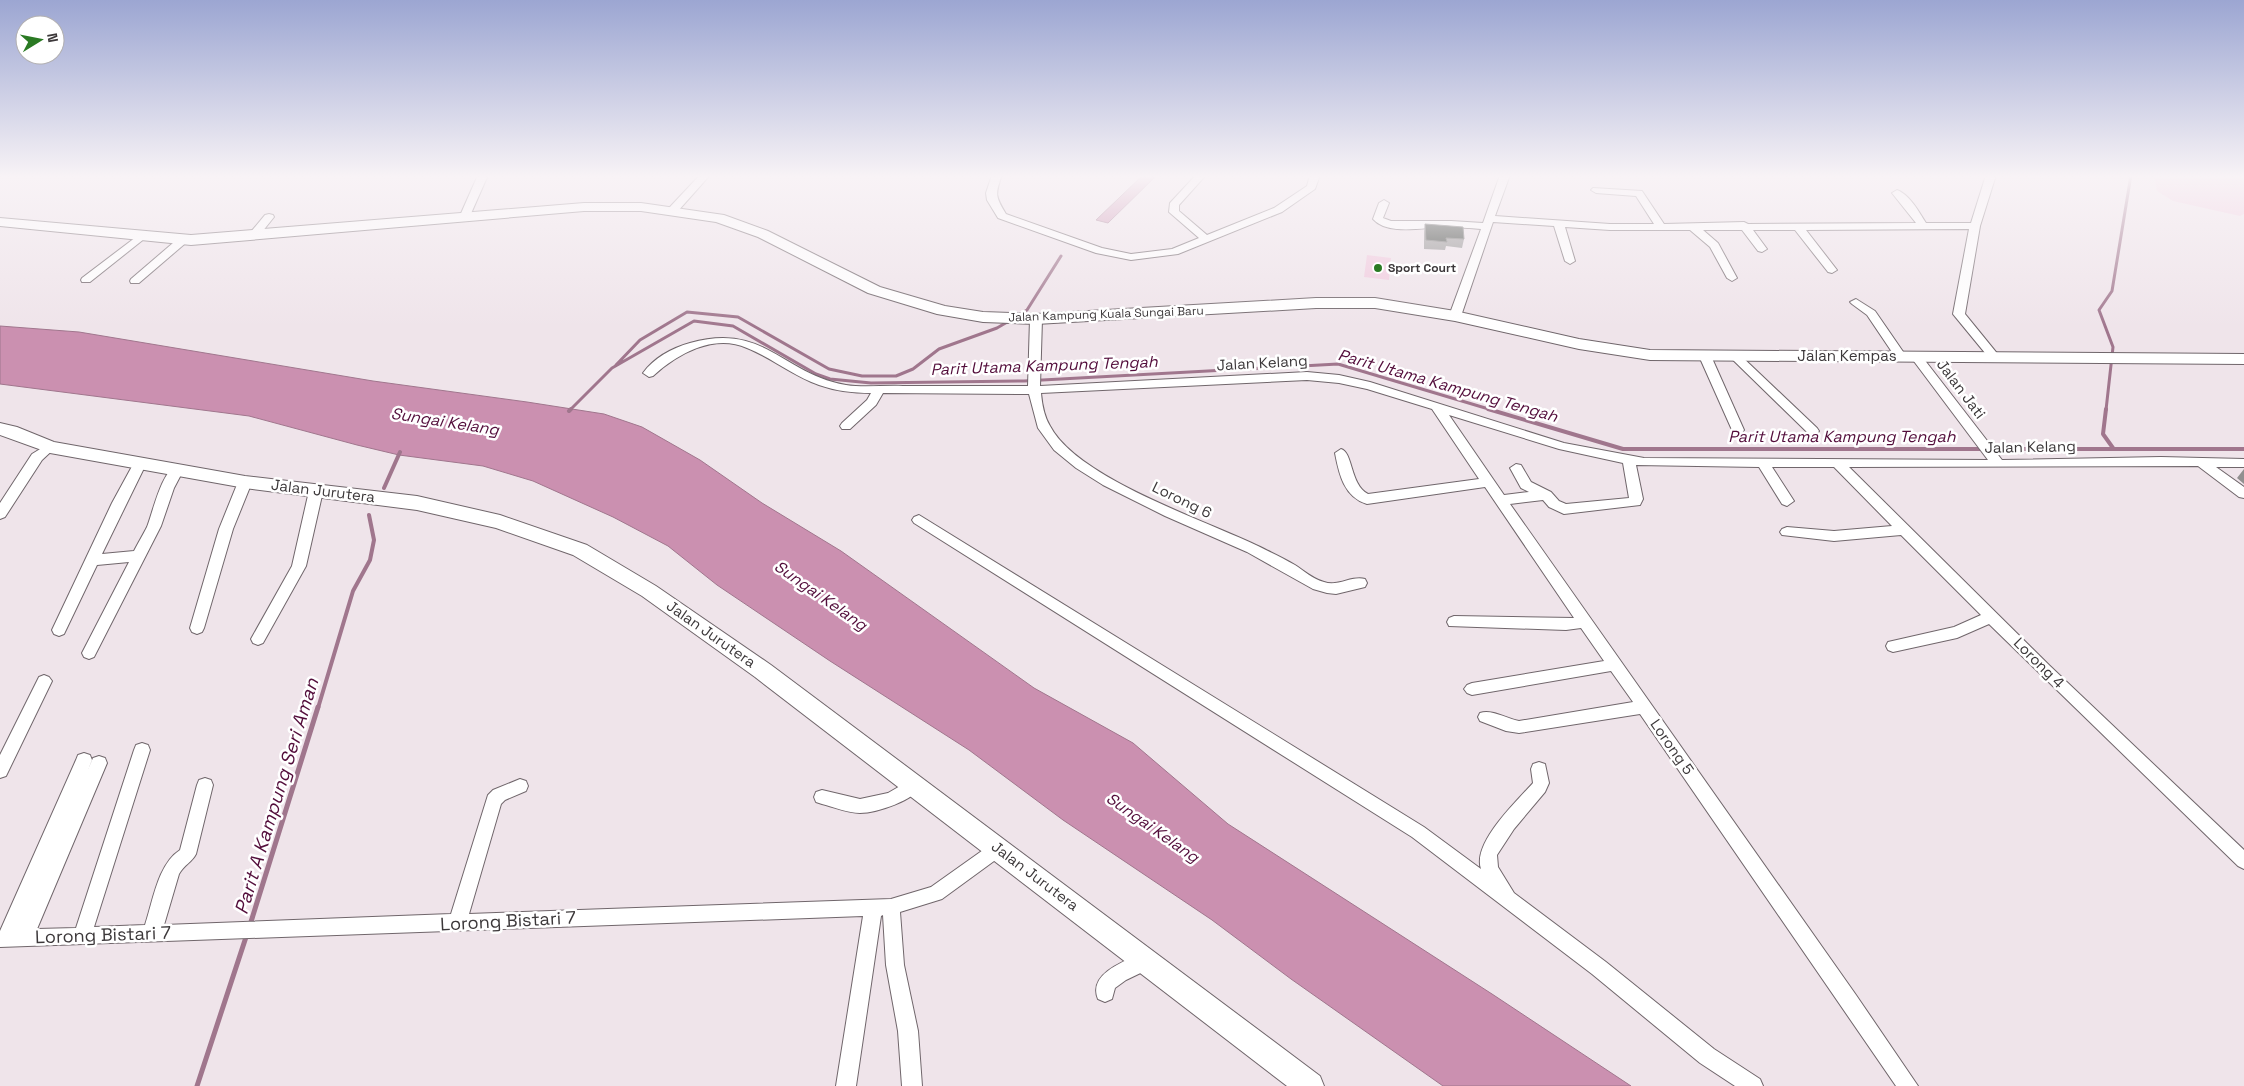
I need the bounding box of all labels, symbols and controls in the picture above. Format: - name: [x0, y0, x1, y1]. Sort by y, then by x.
- north arrow: [15, 15, 65, 65]
- text: N: [43, 32, 62, 44]
- place label: Sport Court: [1388, 260, 1456, 276]
- marker: Sport Court: [1372, 262, 1384, 274]
- street label: Jalan Kampung Kuala Sungai Baru: [1008, 303, 1204, 325]
- water label: Parit Utama Kampung Tengah: [1336, 344, 1561, 427]
- street label: Jalan Kempas: [1797, 346, 1897, 365]
- water label: Parit Utama Kampung Tengah: [930, 351, 1159, 380]
- street label: Jalan Kelang: [1216, 351, 1308, 374]
- street label: Jalan Jati: [1933, 355, 1990, 422]
- water label: Sungai Kelang: [389, 403, 501, 441]
- water label: Parit Utama Kampung Tengah: [1728, 426, 1957, 447]
- street label: Jalan Kelang: [1984, 436, 2076, 457]
- street label: Jalan Jurutera: [270, 475, 376, 506]
- street label: Lorong 6: [1149, 477, 1215, 522]
- water label: Sungai Kelang: [770, 556, 872, 636]
- street label: Jalan Jurutera: [663, 596, 760, 672]
- street label: Lorong 4: [2010, 633, 2069, 692]
- water label: Parit A Kampung Seri Aman: [229, 675, 324, 917]
- street label: Lorong 5: [1646, 715, 1698, 778]
- water label: Sungai Kelang: [1102, 788, 1204, 868]
- street label: Jalan Jurutera: [988, 837, 1083, 915]
- street label: Lorong Bistari 7: [440, 905, 576, 936]
- street label: Lorong Bistari 7: [35, 921, 171, 948]

